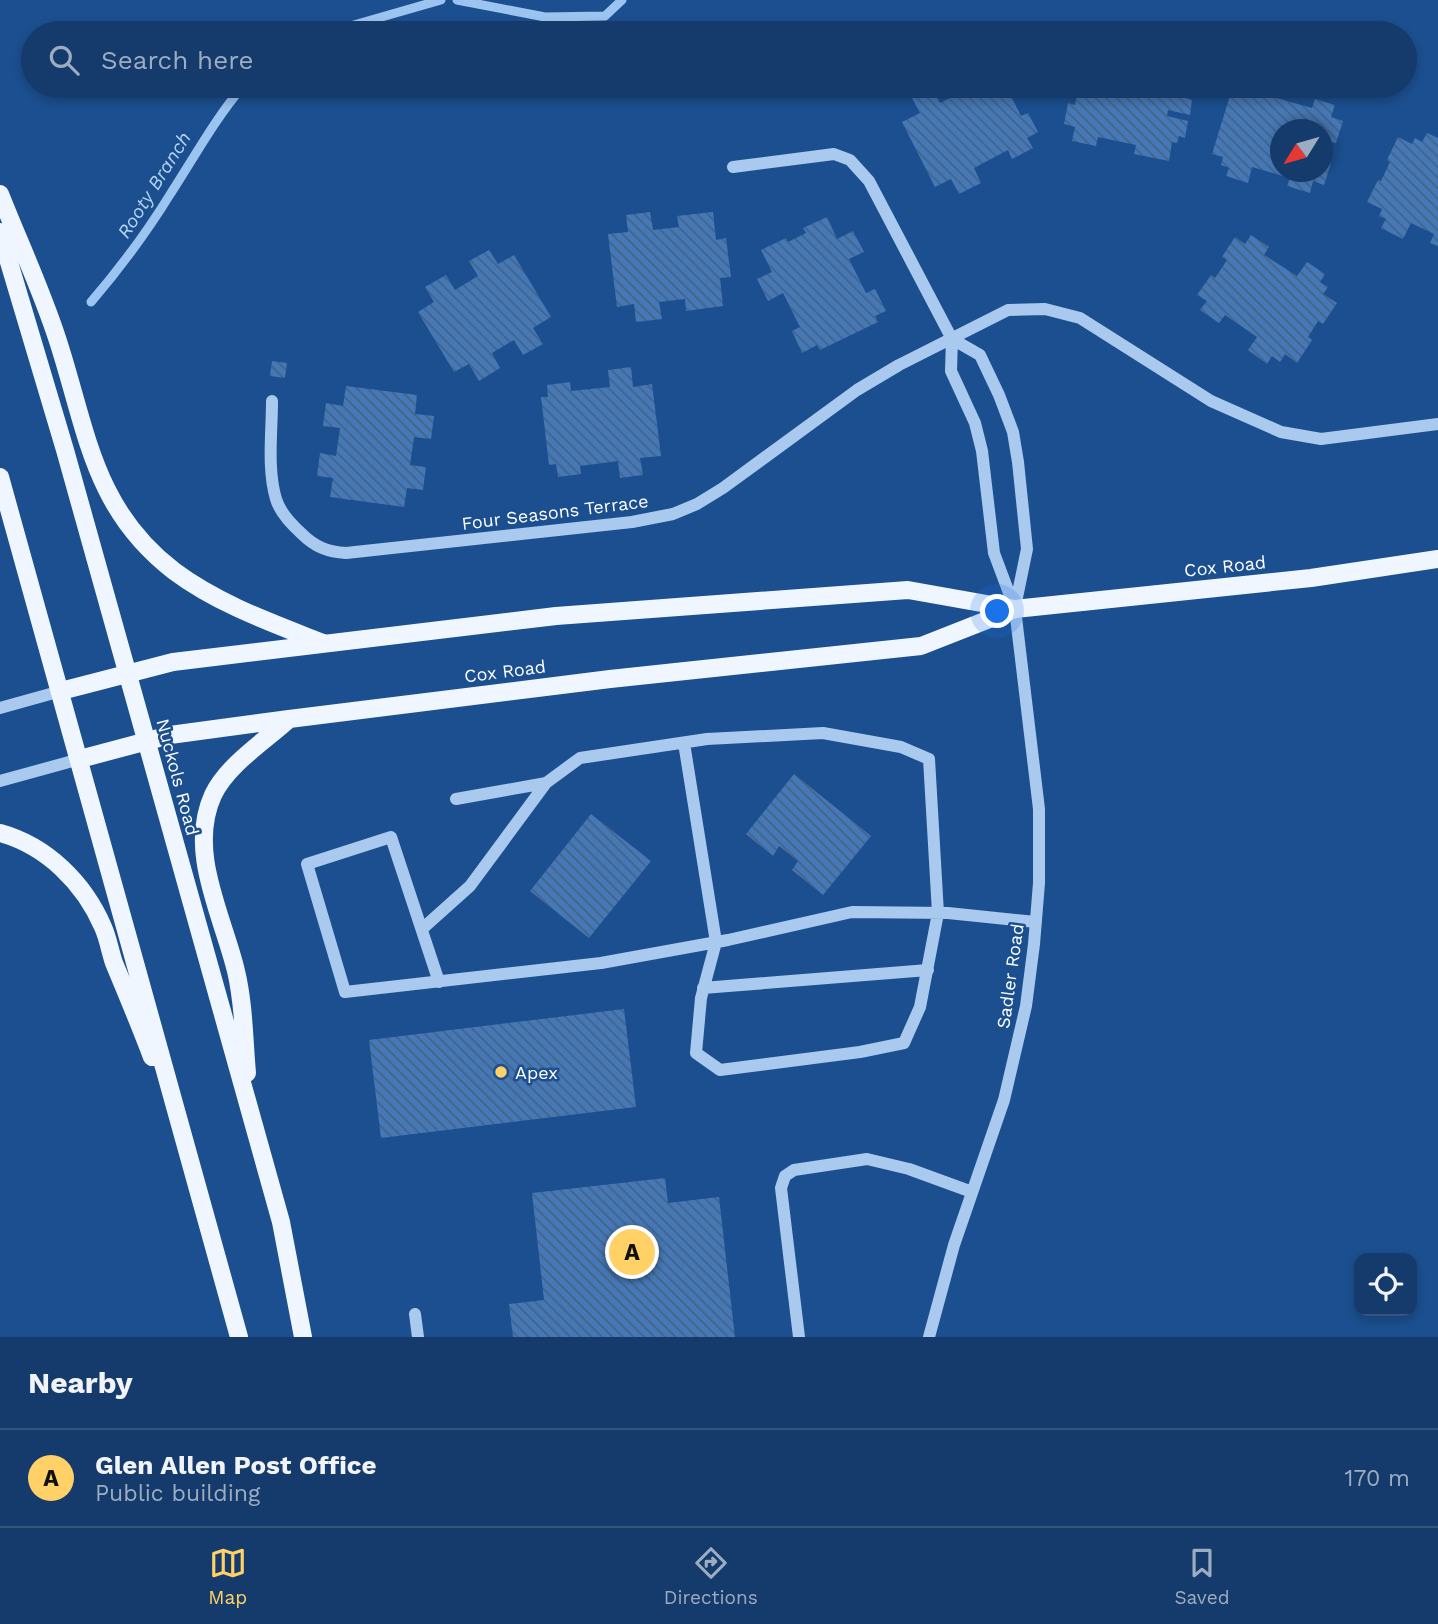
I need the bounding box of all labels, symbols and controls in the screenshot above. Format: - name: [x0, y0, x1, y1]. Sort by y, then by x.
- search box: [21, 21, 1417, 98]
- icon: search: [45, 41, 83, 79]
- text: Search here: [101, 45, 253, 75]
- north arrow: [1270, 119, 1333, 182]
- water label: Rooty Branch: [112, 128, 196, 242]
- street label: Four Seasons Terrace: [460, 490, 650, 534]
- street label: Cox Road: [1183, 551, 1267, 581]
- your location: [980, 594, 1014, 628]
- street label: Cox Road: [463, 656, 547, 686]
- street label: Nuckols Road: [152, 716, 204, 838]
- street label: Sadler Road: [992, 922, 1028, 1030]
- place label: Apex: [515, 1062, 558, 1083]
- marker: Apex: [493, 1064, 509, 1080]
- pin: A: [609, 1226, 655, 1278]
- map controls: [1354, 1253, 1417, 1316]
- button: locate: [1354, 1253, 1417, 1316]
- text: Nearby: [28, 1365, 133, 1400]
- text: Glen Allen Post Office: [95, 1450, 377, 1480]
- text: A: [43, 1465, 59, 1492]
- text: 170 m: [1345, 1465, 1410, 1492]
- text: Public building: [95, 1480, 260, 1507]
- tab: Map: [208, 1544, 247, 1609]
- tab: Directions: [664, 1544, 758, 1609]
- tab: Saved: [1174, 1544, 1230, 1609]

